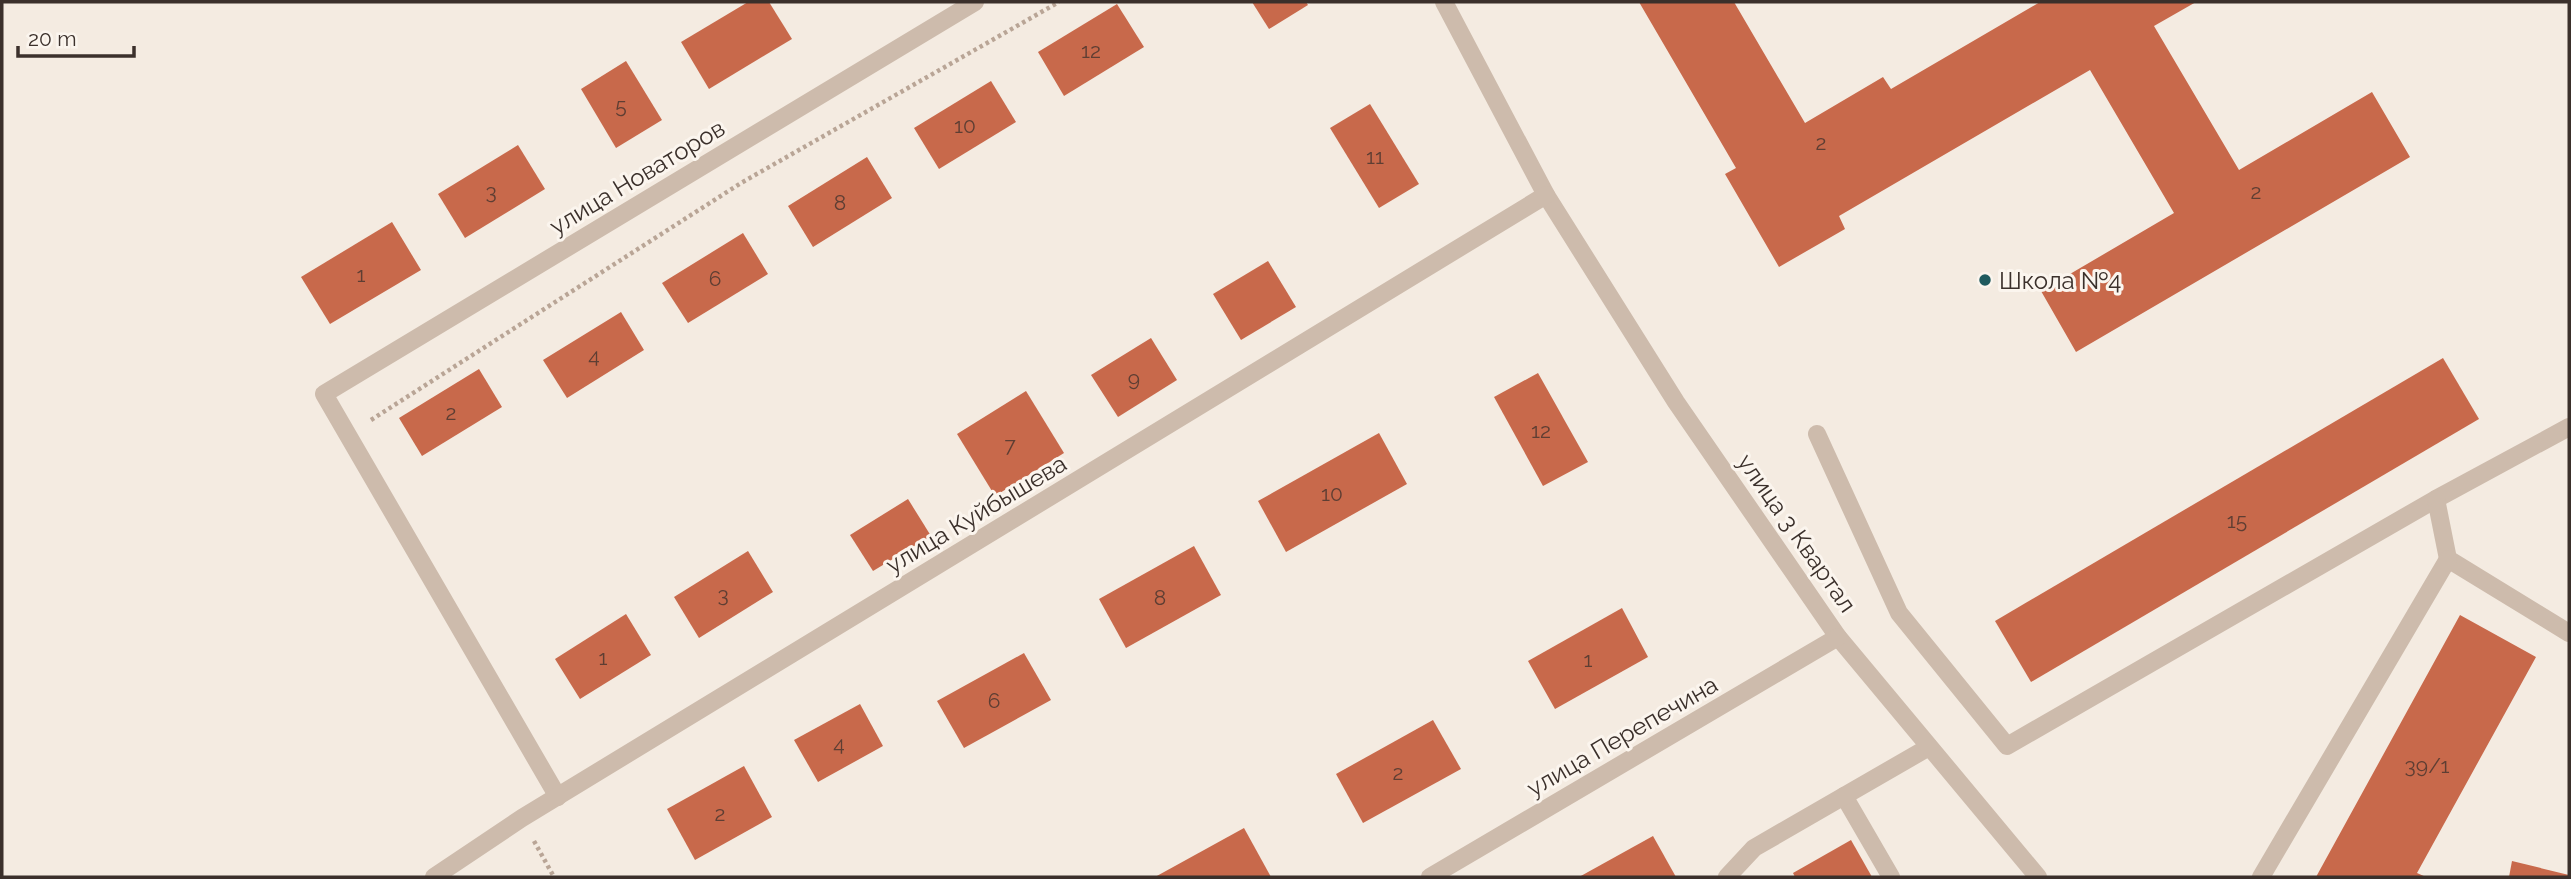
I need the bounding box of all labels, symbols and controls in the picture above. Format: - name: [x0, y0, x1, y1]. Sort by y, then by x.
- scale bar: [18, 14, 133, 58]
- text: 20 m: [28, 26, 76, 51]
- house number: 12: [1081, 38, 1101, 63]
- house number: 5: [615, 93, 627, 118]
- street label: улица Новаторов: [544, 113, 730, 241]
- house number: 10: [954, 113, 976, 138]
- house number: 2: [1816, 130, 1826, 155]
- house number: 11: [1366, 144, 1384, 169]
- house number: 3: [485, 179, 497, 204]
- house number: 2: [2251, 179, 2261, 204]
- house number: 8: [834, 190, 846, 215]
- house number: 1: [357, 262, 366, 287]
- house number: 6: [709, 266, 721, 291]
- place label: Школа №4: [1999, 266, 2121, 295]
- marker: Школа №4: [1977, 272, 1993, 288]
- house number: 4: [588, 343, 600, 368]
- house number: 9: [1128, 366, 1140, 391]
- house number: 2: [446, 400, 456, 425]
- house number: 12: [1531, 418, 1551, 443]
- house number: 7: [1004, 432, 1016, 457]
- street label: улица 3 Квартал: [1731, 448, 1863, 618]
- street label: улица Куйбышева: [880, 449, 1072, 579]
- house number: 10: [1321, 481, 1343, 506]
- house number: 15: [2227, 508, 2247, 533]
- house number: 3: [717, 582, 729, 607]
- house number: 8: [1154, 585, 1166, 610]
- house number: 1: [599, 645, 608, 670]
- house number: 1: [1584, 647, 1593, 672]
- street label: улица Перепечина: [1521, 670, 1723, 802]
- house number: 6: [988, 688, 1000, 713]
- house number: 4: [833, 731, 845, 756]
- house number: 39/1: [2405, 753, 2449, 778]
- house number: 2: [1393, 760, 1403, 785]
- house number: 2: [715, 801, 725, 826]

